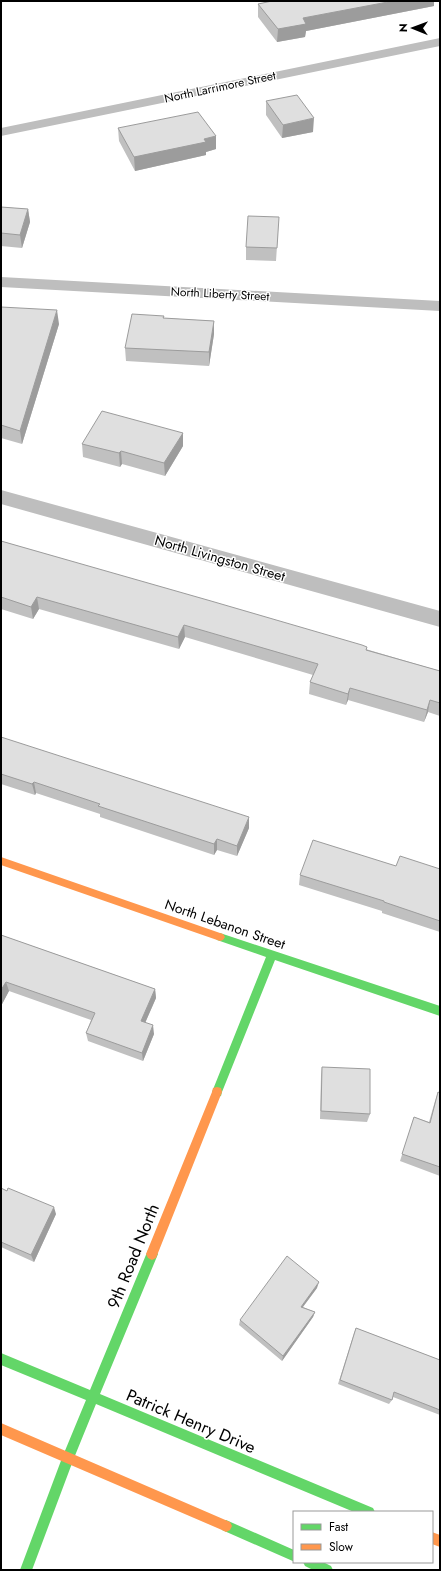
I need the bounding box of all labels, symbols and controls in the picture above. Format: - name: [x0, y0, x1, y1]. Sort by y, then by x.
- north arrow: [393, 8, 433, 48]
- text: N: [395, 23, 411, 32]
- street label: North Larrimore Street: [163, 66, 278, 108]
- street label: North Liberty Street: [170, 282, 270, 306]
- street label: North Livingston Street: [152, 530, 288, 586]
- street label: North Lebanon Street: [162, 894, 289, 954]
- street label: 9th Road North: [101, 1200, 165, 1312]
- street label: Patrick Henry Drive: [123, 1383, 260, 1459]
- legend: [293, 1511, 433, 1563]
- text: Fast: [329, 1518, 348, 1536]
- text: Slow: [329, 1538, 354, 1556]

